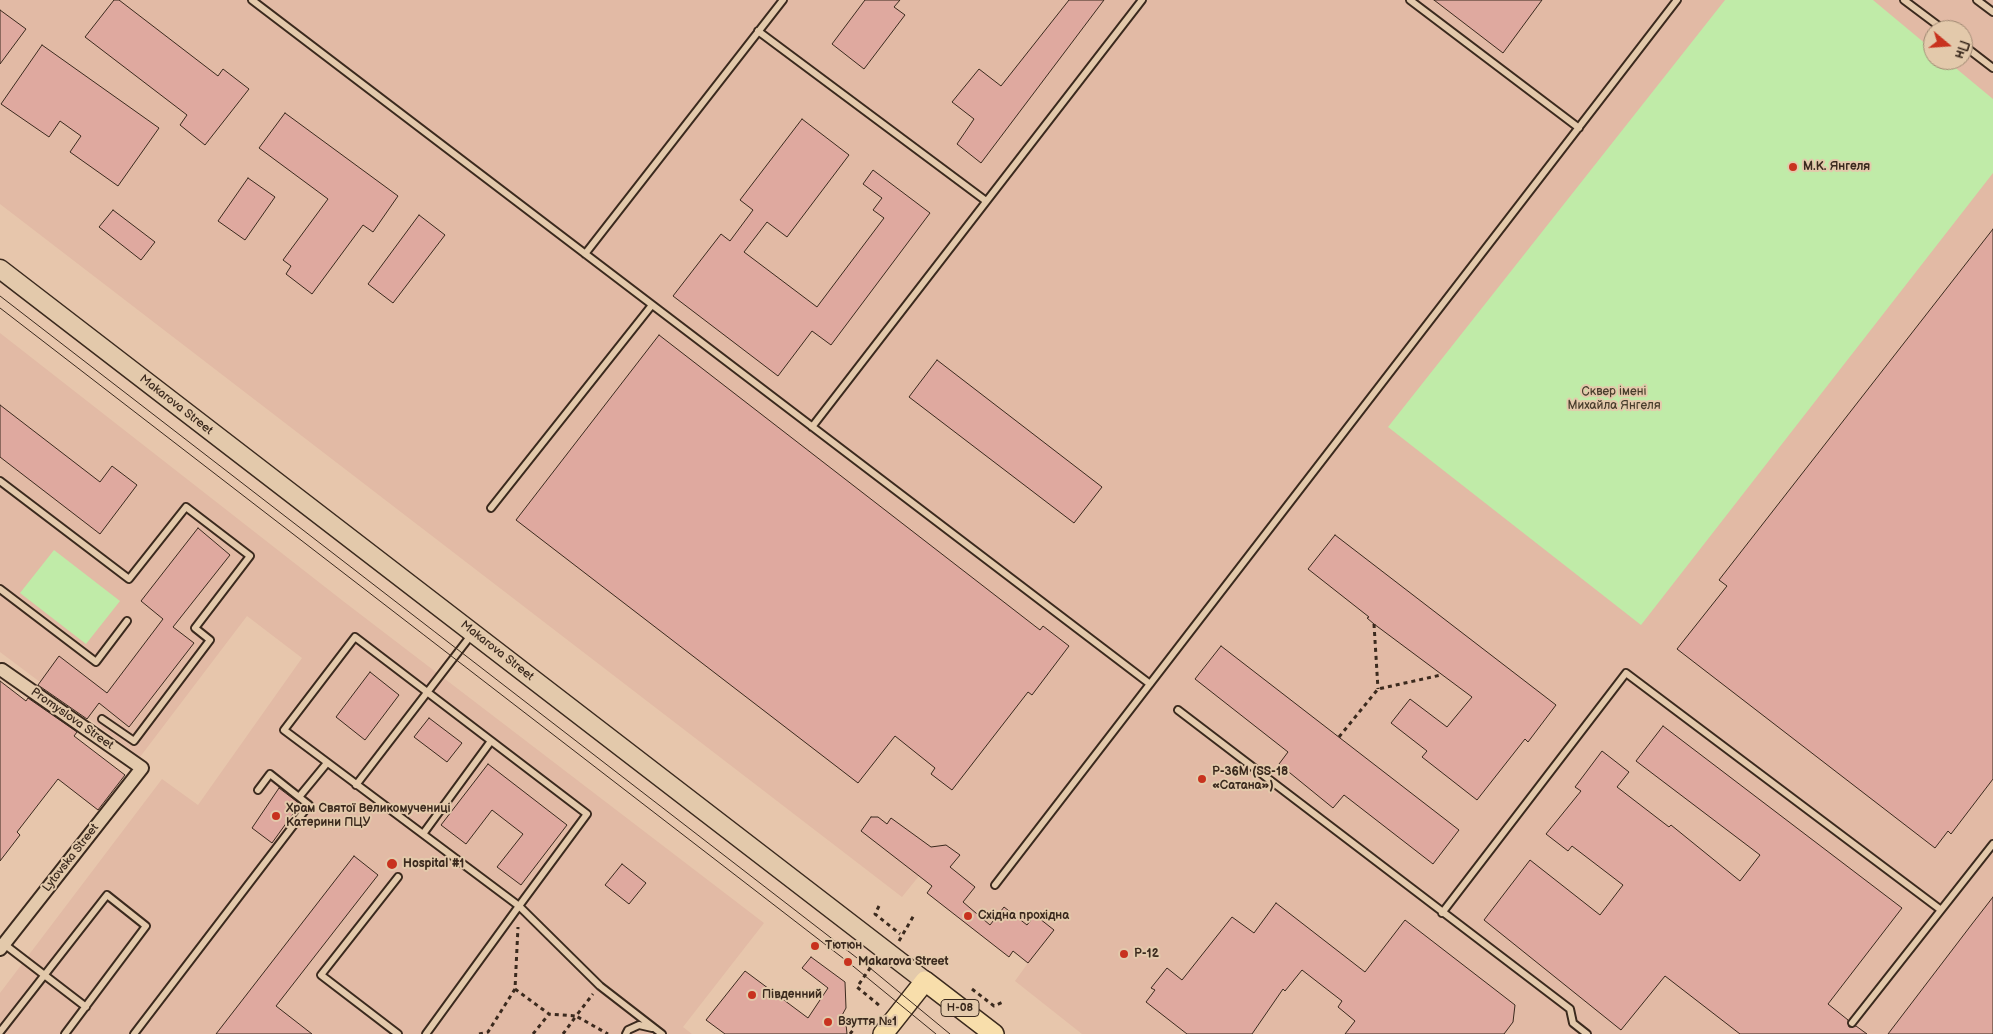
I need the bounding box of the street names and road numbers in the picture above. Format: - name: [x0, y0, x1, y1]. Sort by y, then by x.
- street label: Makarova Street: [136, 372, 216, 438]
- street label: Makarova Street: [457, 618, 537, 684]
- street label: Promyslova Street: [28, 685, 116, 753]
- street label: Lytovska Street: [40, 821, 102, 895]
- road number: Н-08: [941, 1000, 979, 1016]

